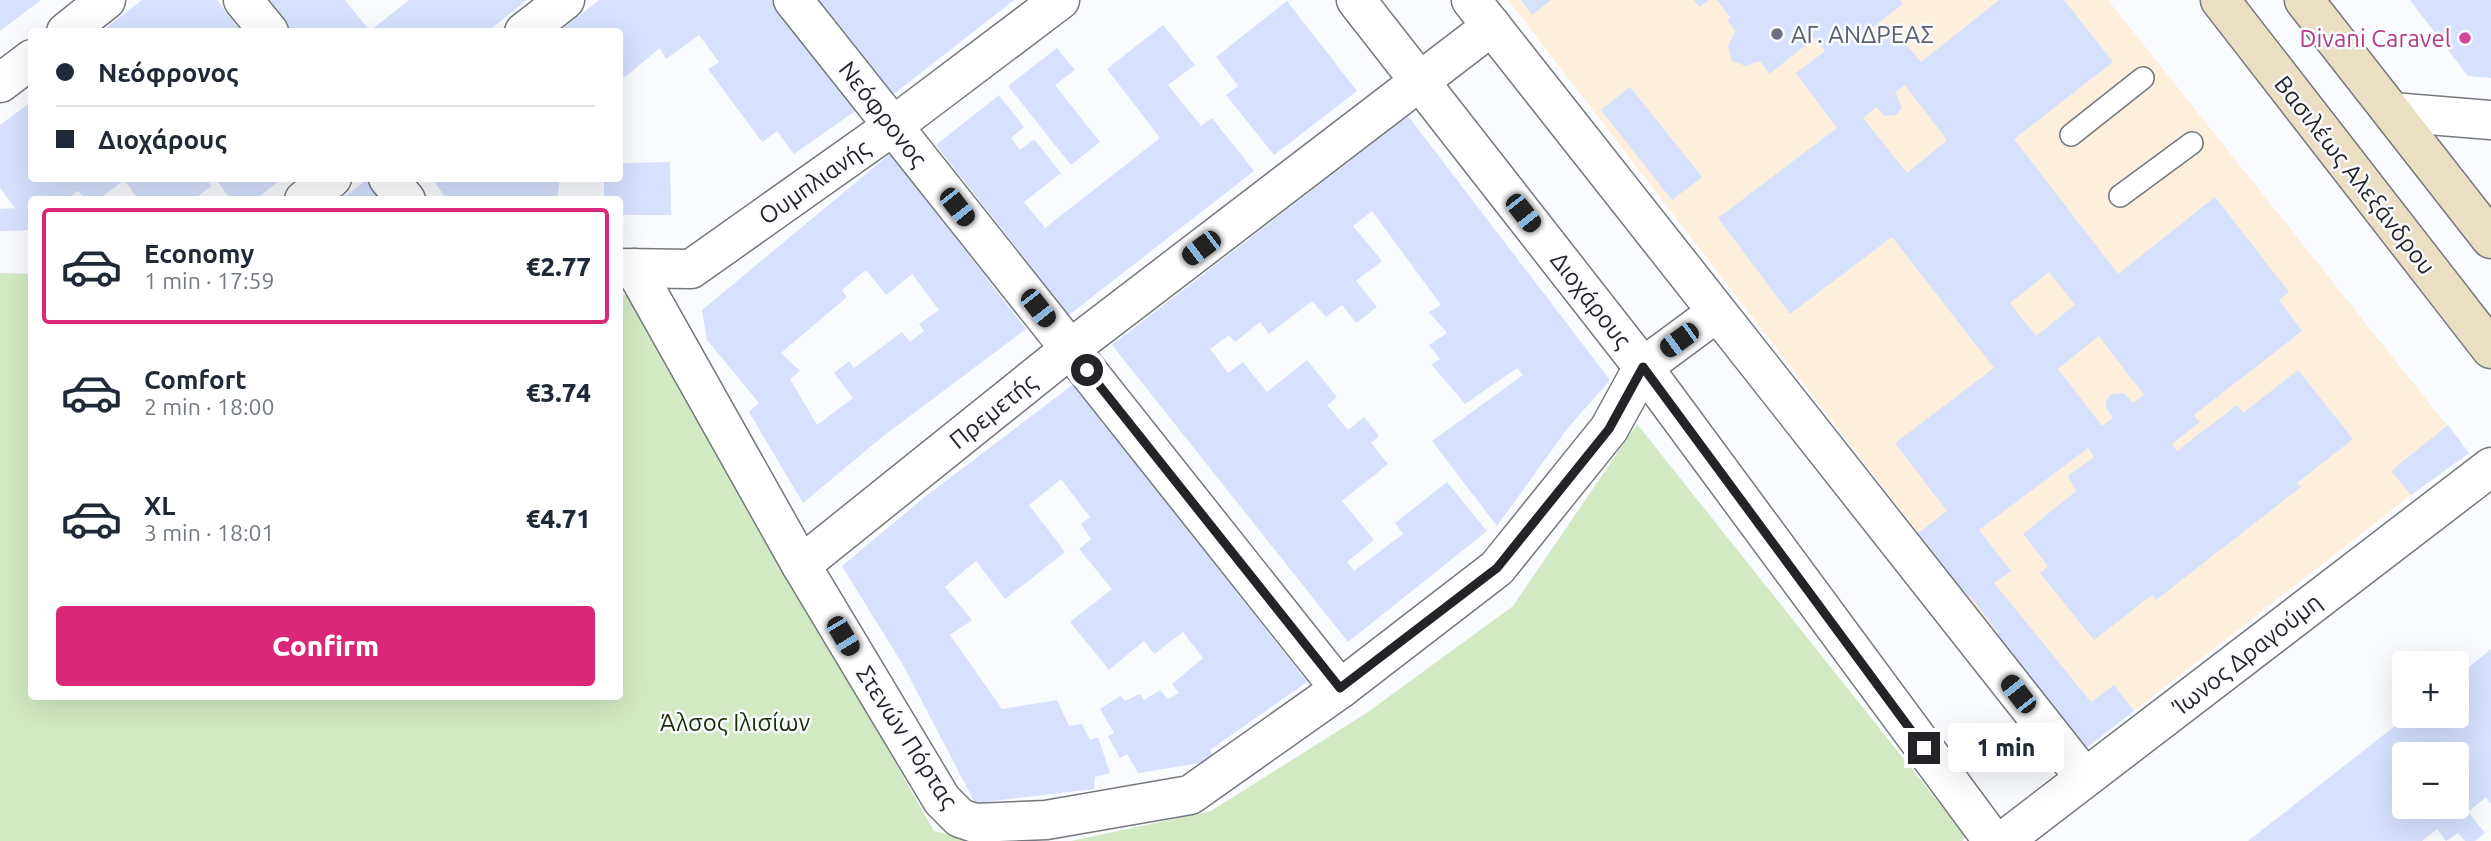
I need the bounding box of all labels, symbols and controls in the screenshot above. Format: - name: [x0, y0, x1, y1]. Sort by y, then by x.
- place label: ΑΓ. ΑΝΔΡΕΑΣ: [1791, 21, 1934, 48]
- place label: Divani Caravel: [2300, 25, 2451, 52]
- marker: ΑΓ. ΑΝΔΡΕΑΣ: [1769, 26, 1785, 42]
- marker: Divani Caravel: [2457, 30, 2473, 46]
- street label: Νεόφρονος: [834, 56, 932, 172]
- text: Νεόφρονος: [98, 58, 239, 87]
- street label: Βασιλέως Αλεξάνδρου: [2269, 70, 2441, 280]
- text: Διοχάρους: [98, 125, 227, 154]
- street label: Ουμπλιανής: [754, 134, 875, 230]
- car: [936, 184, 979, 230]
- car: [1502, 190, 1545, 236]
- car: [1178, 227, 1225, 269]
- icon: car: [60, 235, 123, 298]
- text: Economy: [144, 239, 254, 268]
- street label: Διοχάρους: [1545, 247, 1637, 353]
- text: €2.77: [526, 252, 591, 281]
- text: 1 min · 17:59: [144, 268, 275, 293]
- car: [1017, 285, 1060, 331]
- car: [1656, 319, 1703, 361]
- route start: [1071, 354, 1103, 386]
- icon: car: [60, 361, 123, 424]
- text: Comfort: [144, 365, 247, 394]
- street label: Πρεμετής: [944, 368, 1042, 454]
- text: €3.74: [526, 378, 591, 407]
- text: 2 min · 18:00: [144, 394, 275, 419]
- icon: car: [60, 487, 123, 550]
- text: XL: [144, 491, 175, 520]
- text: €4.71: [526, 504, 591, 533]
- text: 3 min · 18:01: [144, 520, 275, 545]
- street label: Ίωνος Δραγούμη: [2167, 588, 2326, 721]
- button: Confirm: [56, 606, 595, 686]
- car: [824, 613, 863, 659]
- map controls: [2392, 651, 2469, 819]
- button: +: [2392, 651, 2469, 728]
- street label: Στενών Πόρτας: [851, 661, 963, 813]
- car: [1997, 671, 2040, 717]
- park label: Άλσος Ιλισίων: [660, 709, 810, 736]
- callout: 1 min: [1948, 724, 2064, 772]
- route end: [1908, 732, 1940, 764]
- text: 1 min: [1977, 735, 2035, 760]
- button: −: [2392, 742, 2469, 819]

